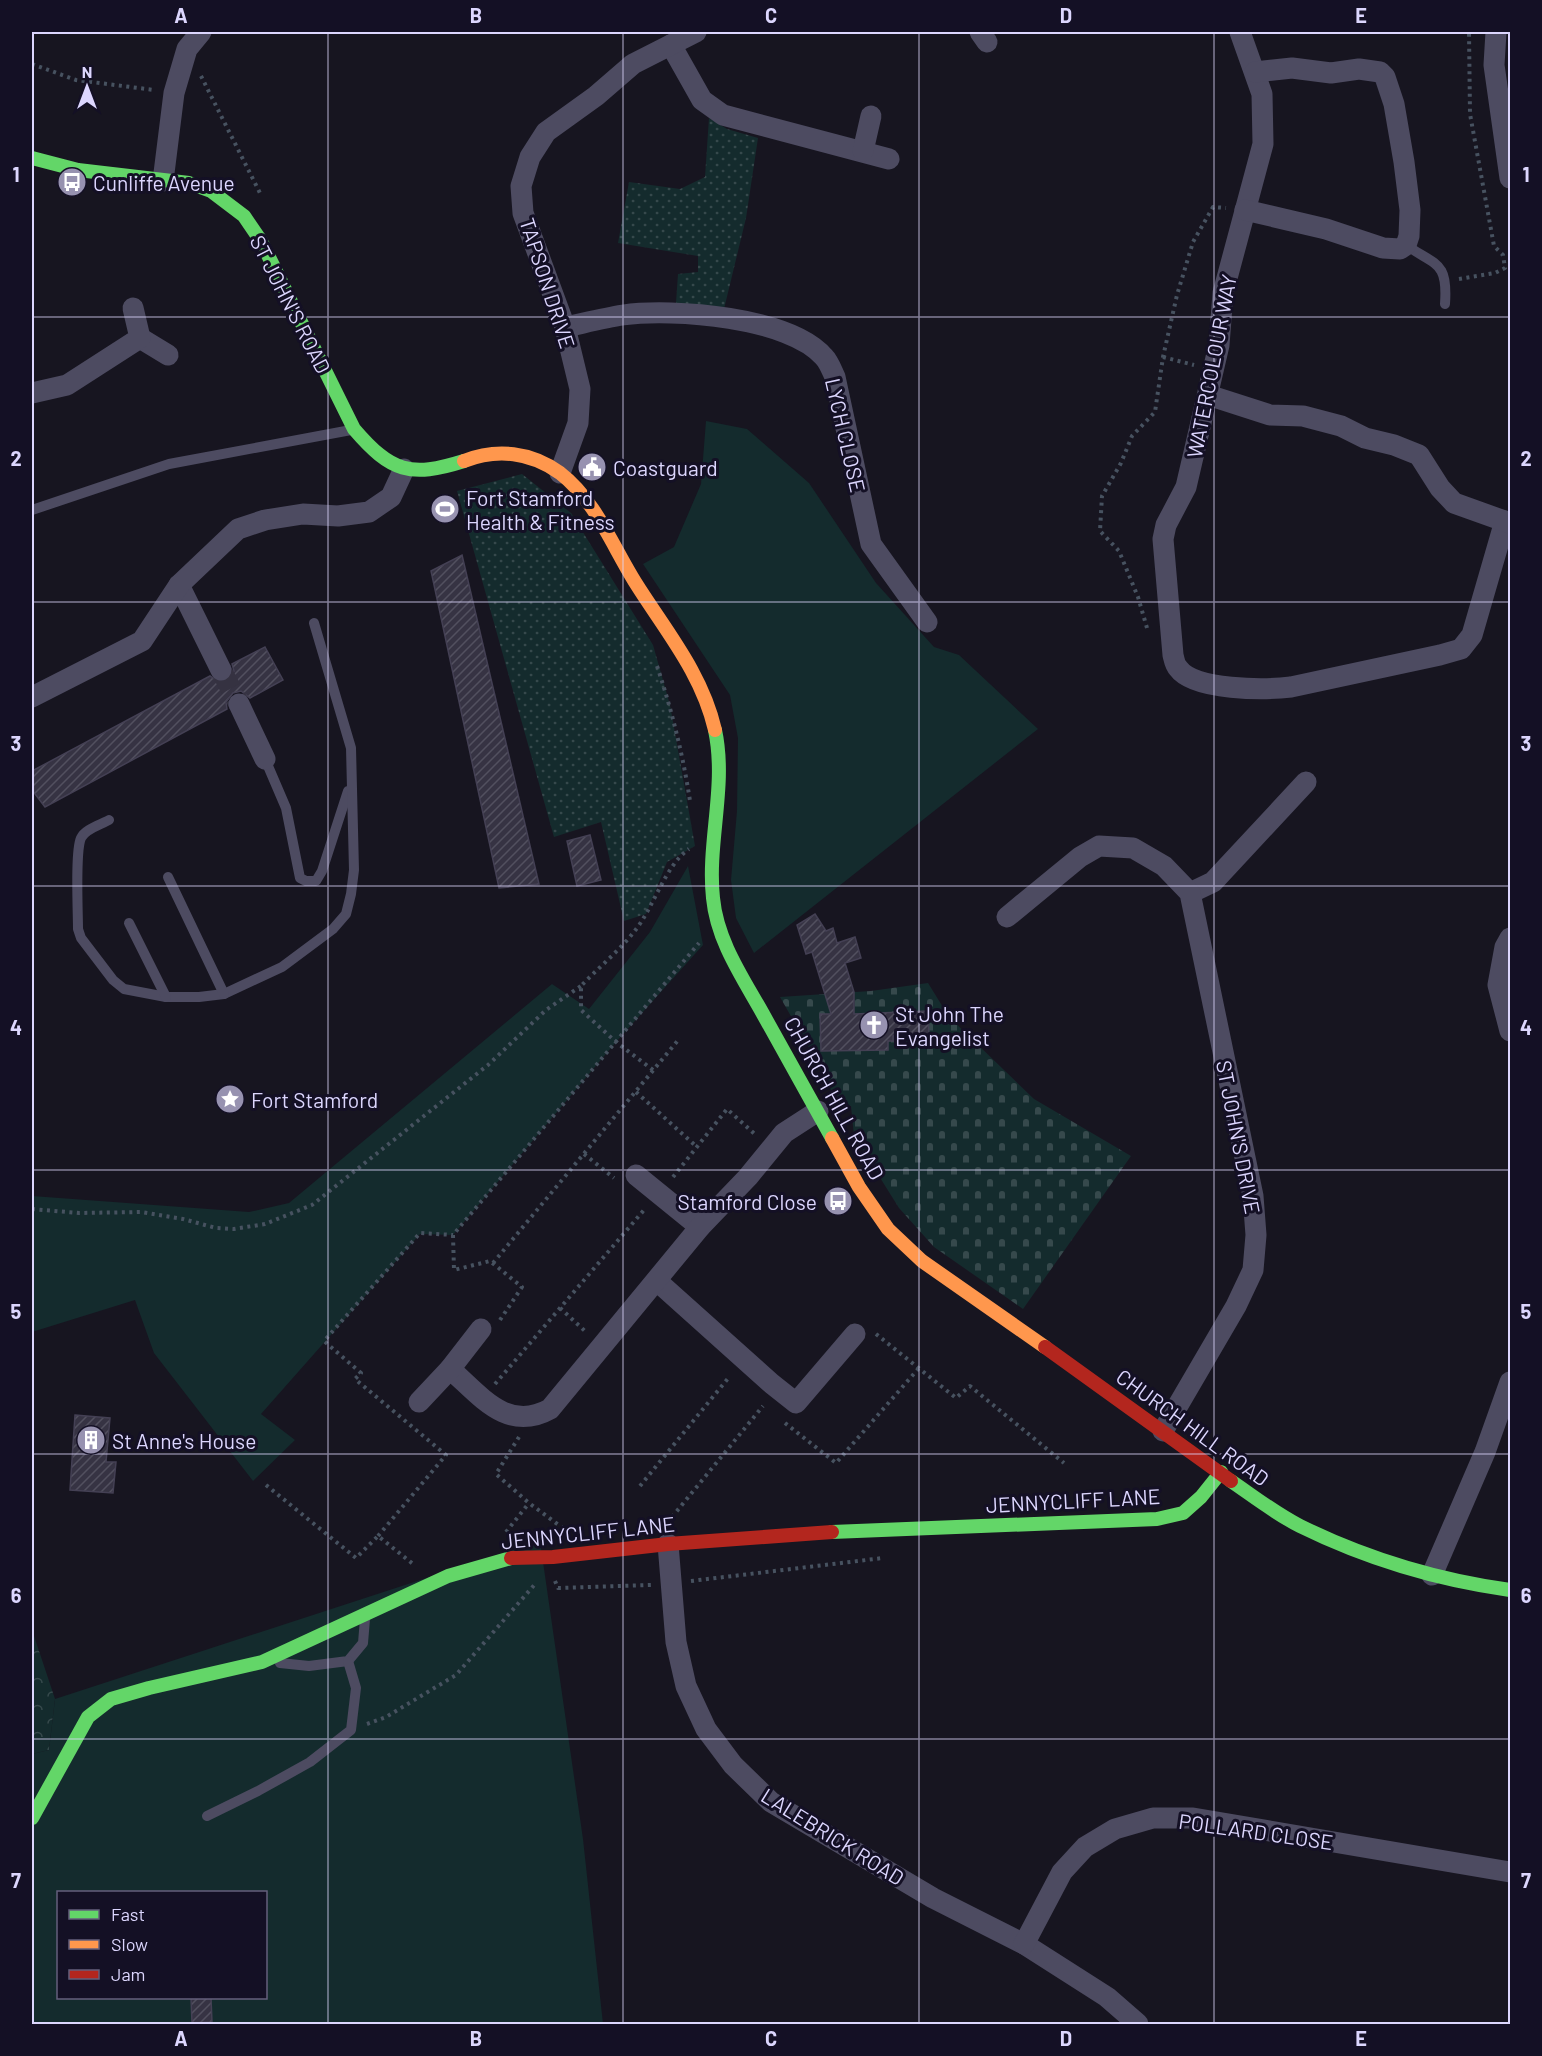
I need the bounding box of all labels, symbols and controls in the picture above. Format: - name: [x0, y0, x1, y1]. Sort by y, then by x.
- text: A: [174, 3, 188, 27]
- text: B: [470, 3, 482, 27]
- text: C: [765, 3, 777, 27]
- text: D: [1060, 3, 1072, 27]
- text: E: [1355, 3, 1367, 27]
- north arrow: [57, 57, 117, 117]
- text: N: [82, 62, 92, 81]
- text: 1: [12, 162, 20, 186]
- text: 1: [1522, 162, 1530, 186]
- bus stop icon: Cunliffe Avenue: [56, 166, 88, 198]
- place label: Cunliffe Avenue: [93, 170, 235, 195]
- street label: TAPSON DRIVE: [515, 215, 581, 351]
- street label: ST JOHN'S ROAD: [245, 231, 337, 377]
- street label: WATERCOLOUR WAY: [1181, 272, 1241, 460]
- street label: LYCH CLOSE: [821, 376, 871, 494]
- text: 2: [10, 446, 22, 470]
- text: 2: [1520, 446, 1532, 470]
- public building icon: Coastguard: [576, 451, 608, 483]
- place label: Coastguard: [613, 455, 718, 480]
- place label: Fort Stamford Health & Fitness: [466, 485, 615, 534]
- sports icon: Fort Stamford Health & Fitness: [429, 493, 461, 525]
- text: 3: [11, 731, 21, 755]
- text: 3: [1521, 731, 1531, 755]
- place label: St John The Evangelist: [895, 1001, 1004, 1050]
- church icon: St John The Evangelist: [858, 1009, 890, 1041]
- street label: CHURCH HILL ROAD: [780, 1012, 890, 1184]
- text: 4: [10, 1015, 22, 1039]
- text: 4: [1520, 1015, 1532, 1039]
- street label: ST JOHN'S DRIVE: [1212, 1058, 1266, 1216]
- place icon: Fort Stamford: [214, 1083, 246, 1115]
- place label: Fort Stamford: [251, 1087, 378, 1112]
- bus stop icon: Stamford Close: [822, 1185, 854, 1217]
- place label: Stamford Close: [678, 1189, 817, 1214]
- text: 5: [11, 1299, 22, 1323]
- text: 5: [1521, 1299, 1532, 1323]
- street label: CHURCH HILL ROAD: [1112, 1363, 1274, 1491]
- building icon: St Anne's House: [75, 1424, 107, 1456]
- place label: St Anne's House: [112, 1428, 256, 1453]
- street label: JENNYCLIFF LANE: [985, 1483, 1161, 1517]
- street label: JENNYCLIFF LANE: [500, 1510, 676, 1554]
- text: 6: [11, 1583, 22, 1607]
- text: 6: [1521, 1583, 1532, 1607]
- street label: LALEBRICK ROAD: [757, 1782, 909, 1890]
- street label: POLLARD CLOSE: [1177, 1808, 1335, 1854]
- text: 7: [11, 1868, 21, 1892]
- text: 7: [1521, 1868, 1531, 1892]
- legend: [57, 1891, 267, 1999]
- text: Fast: [111, 1903, 145, 1925]
- text: Slow: [111, 1933, 148, 1955]
- text: Jam: [111, 1963, 145, 1985]
- text: A: [174, 2026, 188, 2050]
- text: B: [470, 2026, 482, 2050]
- text: C: [765, 2026, 777, 2050]
- text: D: [1060, 2026, 1072, 2050]
- text: E: [1355, 2026, 1367, 2050]

